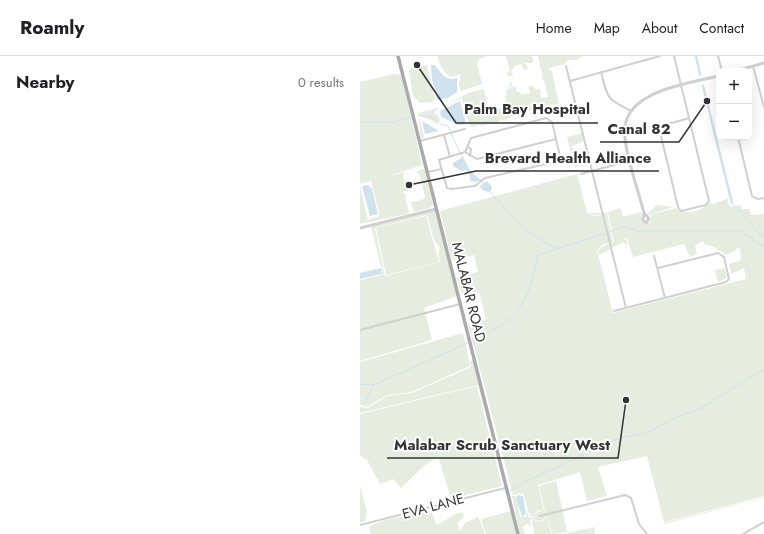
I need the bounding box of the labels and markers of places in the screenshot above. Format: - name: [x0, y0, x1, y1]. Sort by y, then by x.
- callout: Palm Bay Hospital: [456, 96, 598, 123]
- callout: Canal 82: [600, 115, 679, 142]
- callout: Brevard Health Alliance: [476, 144, 659, 171]
- callout: Malabar Scrub Sanctuary West: [387, 431, 618, 458]

